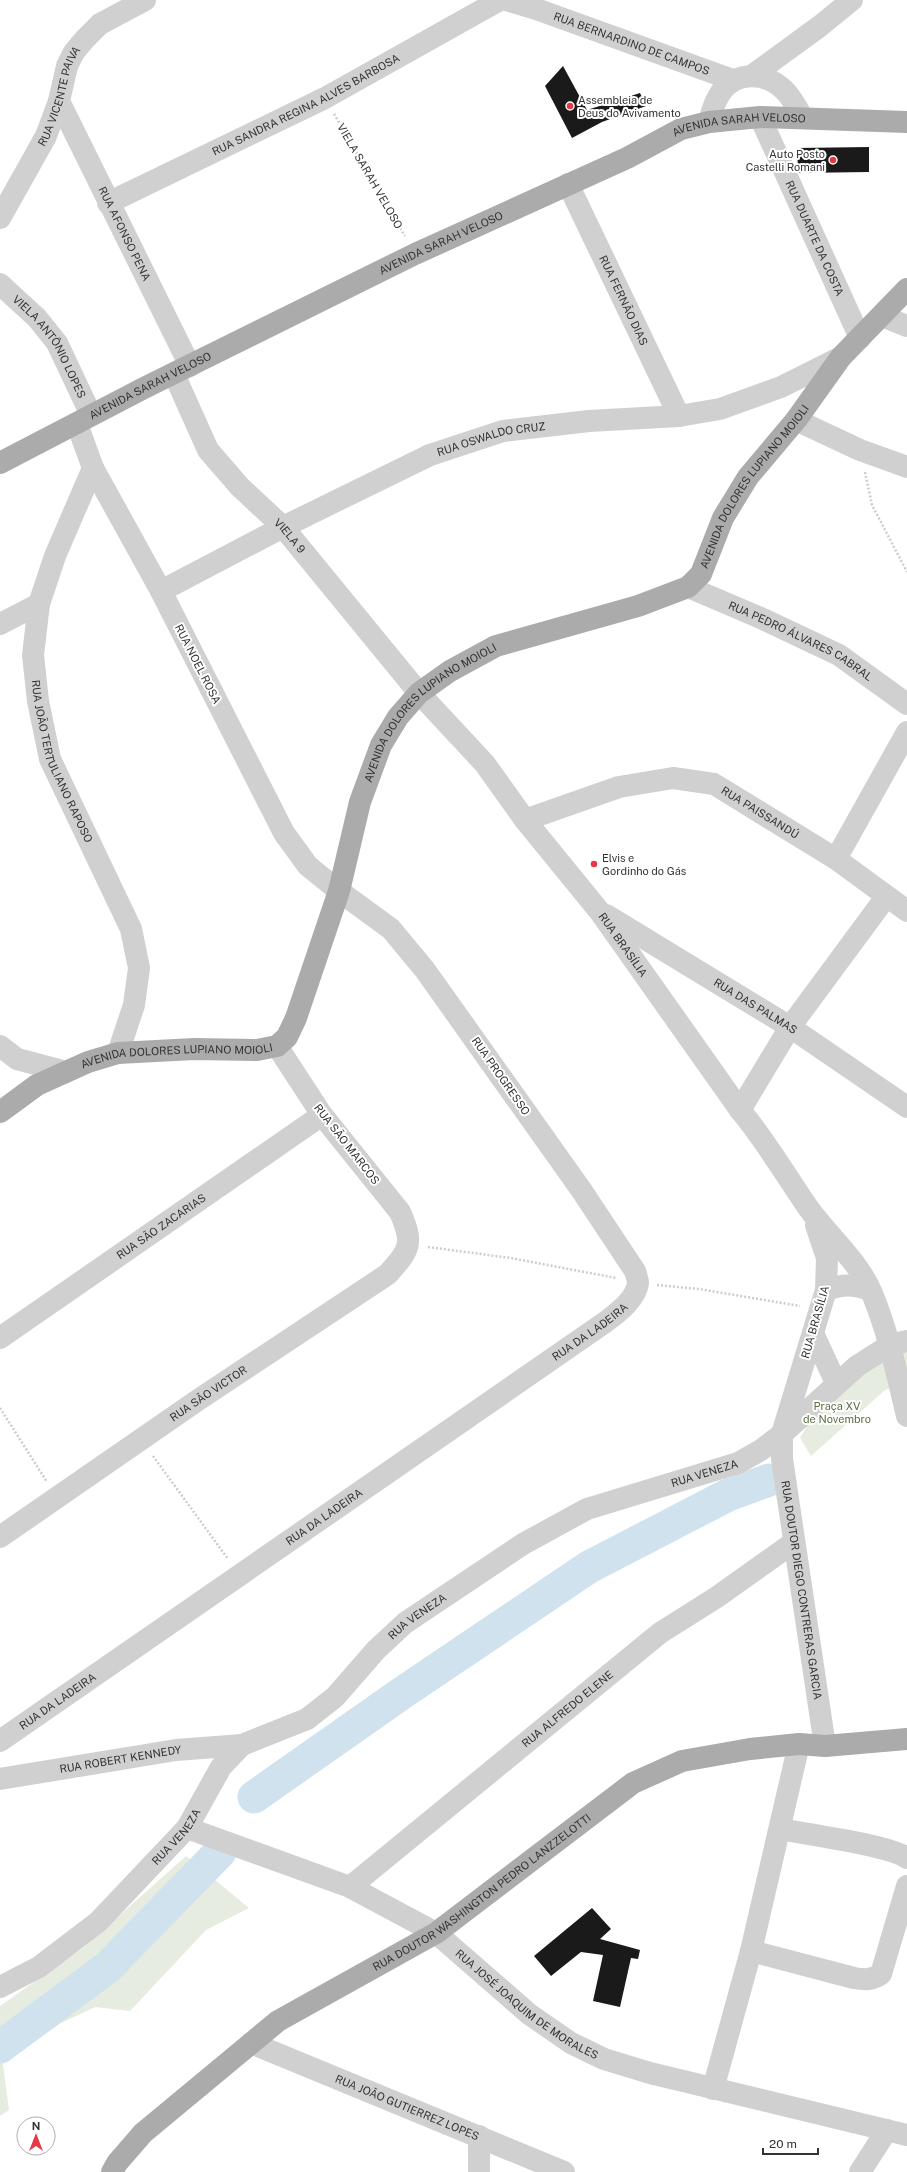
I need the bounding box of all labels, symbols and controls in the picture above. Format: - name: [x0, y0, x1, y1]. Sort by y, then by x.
- street label: RUA BERNARDINO DE CAMPOS: [552, 10, 711, 77]
- street label: RUA VICENTE PAIVA: [36, 44, 82, 148]
- street label: RUA SANDRA REGINA ALVES BARBOSA: [210, 51, 402, 158]
- place label: Assembleia de Deus do Avivamento: [578, 94, 681, 119]
- marker: Assembleia de Deus do Avivamento: [565, 101, 575, 111]
- street label: AVENIDA SARAH VELOSO: [670, 111, 806, 139]
- street label: VIELA SARAH VELOSO: [335, 121, 405, 231]
- place label: Auto Posto Castelli Romani: [746, 148, 825, 173]
- marker: Auto Posto Castelli Romani: [828, 155, 838, 165]
- street label: RUA DUARTE DA COSTA: [784, 179, 846, 298]
- street label: RUA AFONSO PENA: [96, 184, 153, 283]
- street label: AVENIDA SARAH VELOSO: [377, 209, 505, 277]
- street label: RUA FERNÃO DIAS: [597, 253, 650, 347]
- street label: VIELA ANTÔNIO LOPES: [10, 293, 88, 400]
- street label: AVENIDA SARAH VELOSO: [87, 350, 213, 421]
- street label: AVENIDA DOLORES LUPIANO MOIOLI: [698, 402, 811, 570]
- street label: RUA OSWALDO CRUZ: [435, 420, 546, 458]
- street label: VIELA 9: [272, 516, 308, 555]
- street label: RUA PEDRO ÁLVARES CABRAL: [727, 599, 875, 683]
- street label: RUA NOEL ROSA: [173, 622, 223, 706]
- street label: AVENIDA DOLORES LUPIANO MOIOLI: [362, 641, 498, 784]
- street label: RUA JOÃO TERTULIANO RAPOSO: [30, 679, 95, 845]
- street label: RUA PAISSANDÚ: [719, 784, 802, 841]
- place label: Elvis e Gordinho do Gás: [602, 852, 687, 877]
- marker: Elvis e Gordinho do Gás: [589, 859, 599, 869]
- street label: RUA BRASÍLIA: [596, 910, 650, 979]
- street label: RUA DAS PALMAS: [712, 976, 799, 1036]
- street label: RUA PROGRESSO: [470, 1035, 532, 1117]
- street label: AVENIDA DOLORES LUPIANO MOIOLI: [79, 1041, 274, 1071]
- street label: RUA SÃO MARCOS: [312, 1102, 382, 1186]
- street label: RUA SÃO ZACARIAS: [114, 1191, 208, 1261]
- street label: RUA BRASÍLIA: [798, 1284, 831, 1360]
- street label: RUA DA LADEIRA: [550, 1300, 630, 1363]
- street label: RUA SÃO VICTOR: [168, 1363, 249, 1424]
- park label: Praça XV de Novembro: [803, 1400, 871, 1425]
- street label: RUA VENEZA: [670, 1457, 739, 1489]
- street label: RUA DOUTOR DIEGO CONTRERAS GARCIA: [779, 1480, 824, 1701]
- street label: RUA DA LADEIRA: [283, 1486, 365, 1547]
- street label: RUA VENEZA: [386, 1591, 449, 1642]
- street label: RUA ALFREDO ELENE: [520, 1668, 615, 1750]
- street label: RUA DA LADEIRA: [17, 1670, 98, 1732]
- street label: RUA ROBERT KENNEDY: [59, 1744, 182, 1775]
- street label: RUA VENEZA: [150, 1807, 203, 1867]
- street label: RUA DOUTOR WASHINGTON PEDRO LANZZELOTTI: [371, 1811, 593, 1973]
- street label: RUA JOSÉ JOAQUIM DE MORALES: [453, 1947, 600, 2061]
- street label: RUA JOÃO GUTIERREZ LOPES: [334, 2072, 481, 2142]
- north arrow: [16, 2116, 56, 2156]
- text: N: [32, 2120, 40, 2132]
- scale bar: [763, 2130, 818, 2156]
- text: 20 m: [769, 2137, 797, 2151]

